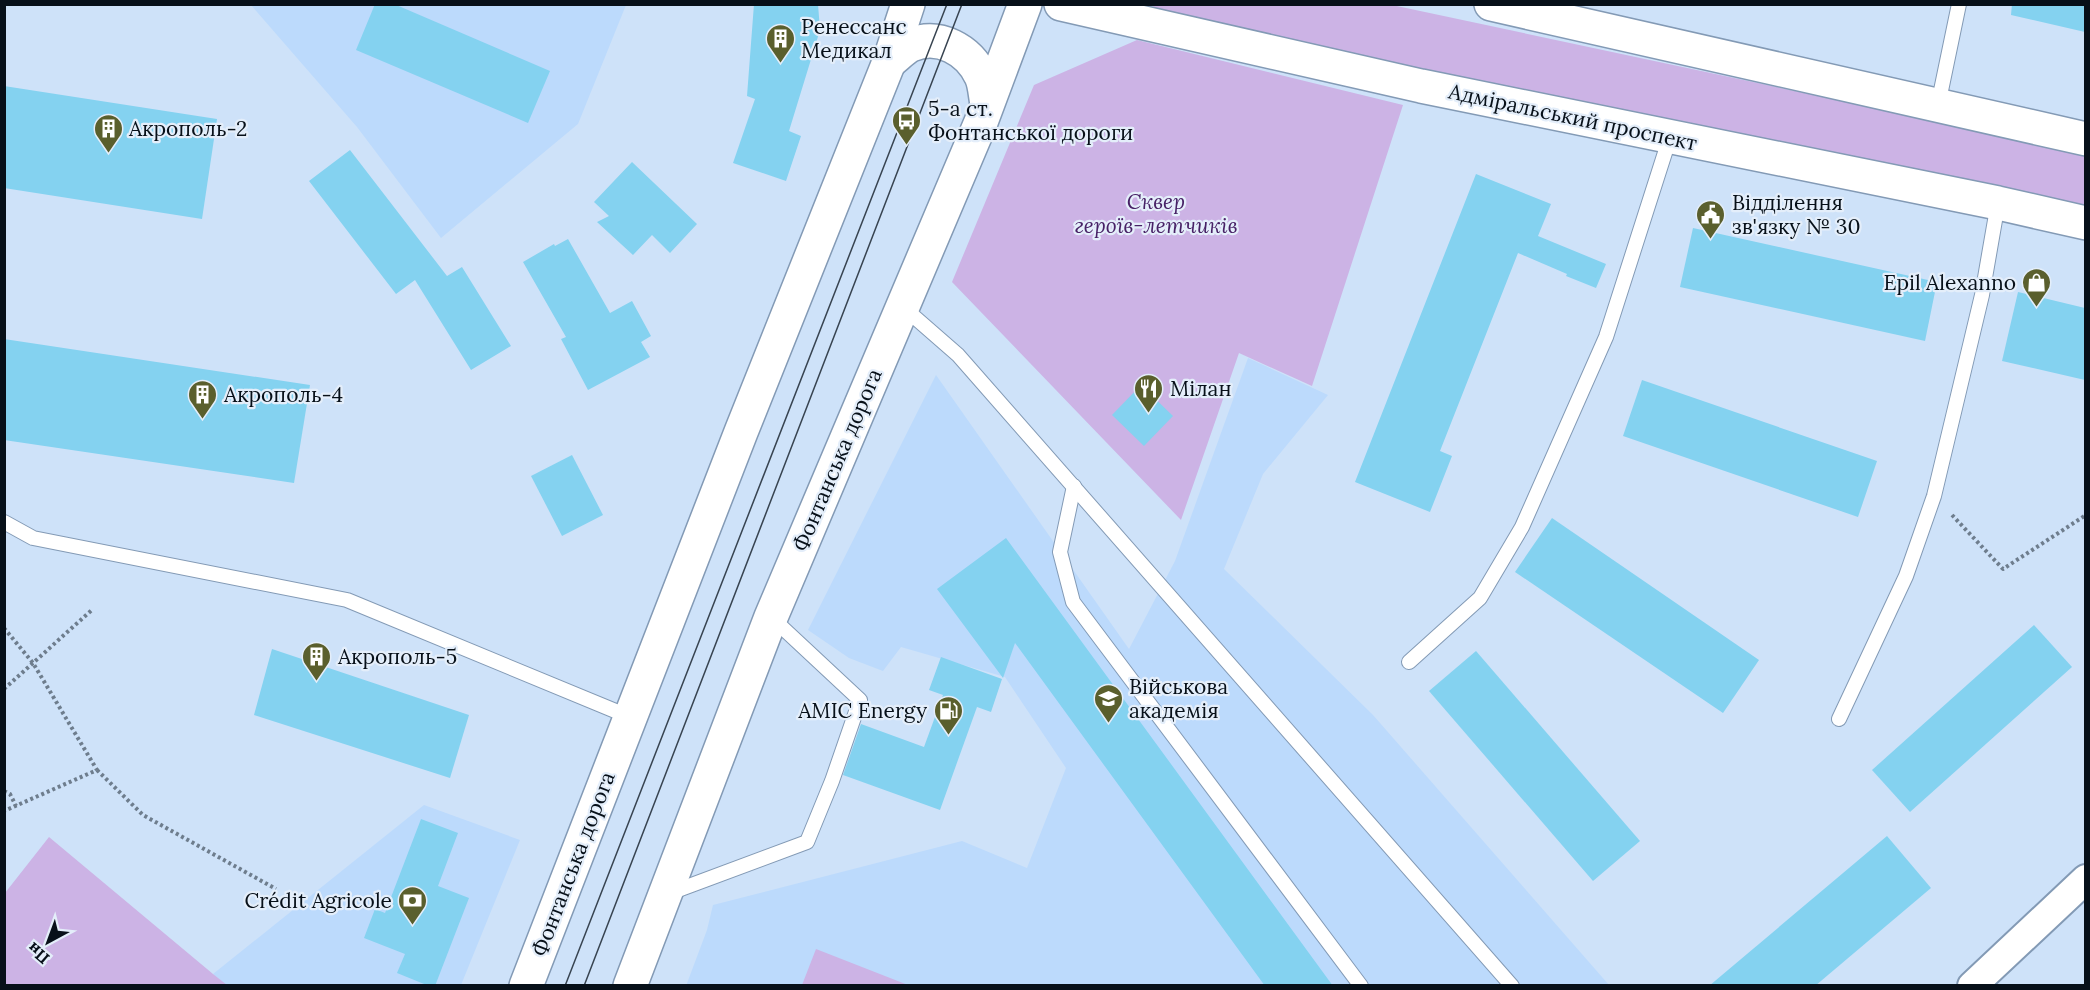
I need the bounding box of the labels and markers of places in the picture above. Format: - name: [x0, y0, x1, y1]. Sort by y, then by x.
- place label: Ренессанс Медикал: [801, 13, 907, 64]
- building icon: Ренессанс Медикал: [764, 22, 796, 64]
- place label: 5-а ст. Фонтанської дороги: [928, 95, 1133, 146]
- bus stop icon: 5-а ст. Фонтанської дороги: [891, 104, 923, 146]
- building icon: Акрополь-2: [92, 112, 124, 154]
- place label: Акрополь-2: [128, 115, 247, 142]
- place label: Відділення зв'язку № 30: [1732, 189, 1860, 240]
- public building icon: Відділення зв'язку № 30: [1695, 198, 1727, 240]
- shop icon: Epil Alexanno: [2021, 266, 2053, 308]
- place label: Epil Alexanno: [1884, 269, 2016, 296]
- restaurant icon: Мілан: [1133, 372, 1165, 414]
- place label: Мілан: [1170, 375, 1232, 402]
- building icon: Акрополь-4: [187, 378, 219, 420]
- place label: Акрополь-4: [223, 381, 343, 408]
- building icon: Акрополь-5: [301, 640, 333, 682]
- place label: Акрополь-5: [337, 643, 457, 670]
- place label: Військова академія: [1129, 673, 1228, 724]
- school or university icon: Військова академія: [1092, 682, 1124, 724]
- fuel station icon: AMIC Energy: [932, 694, 964, 736]
- place label: AMIC Energy: [797, 697, 927, 724]
- bank icon: Crédit Agricole: [397, 884, 429, 926]
- place label: Crédit Agricole: [244, 887, 392, 914]

